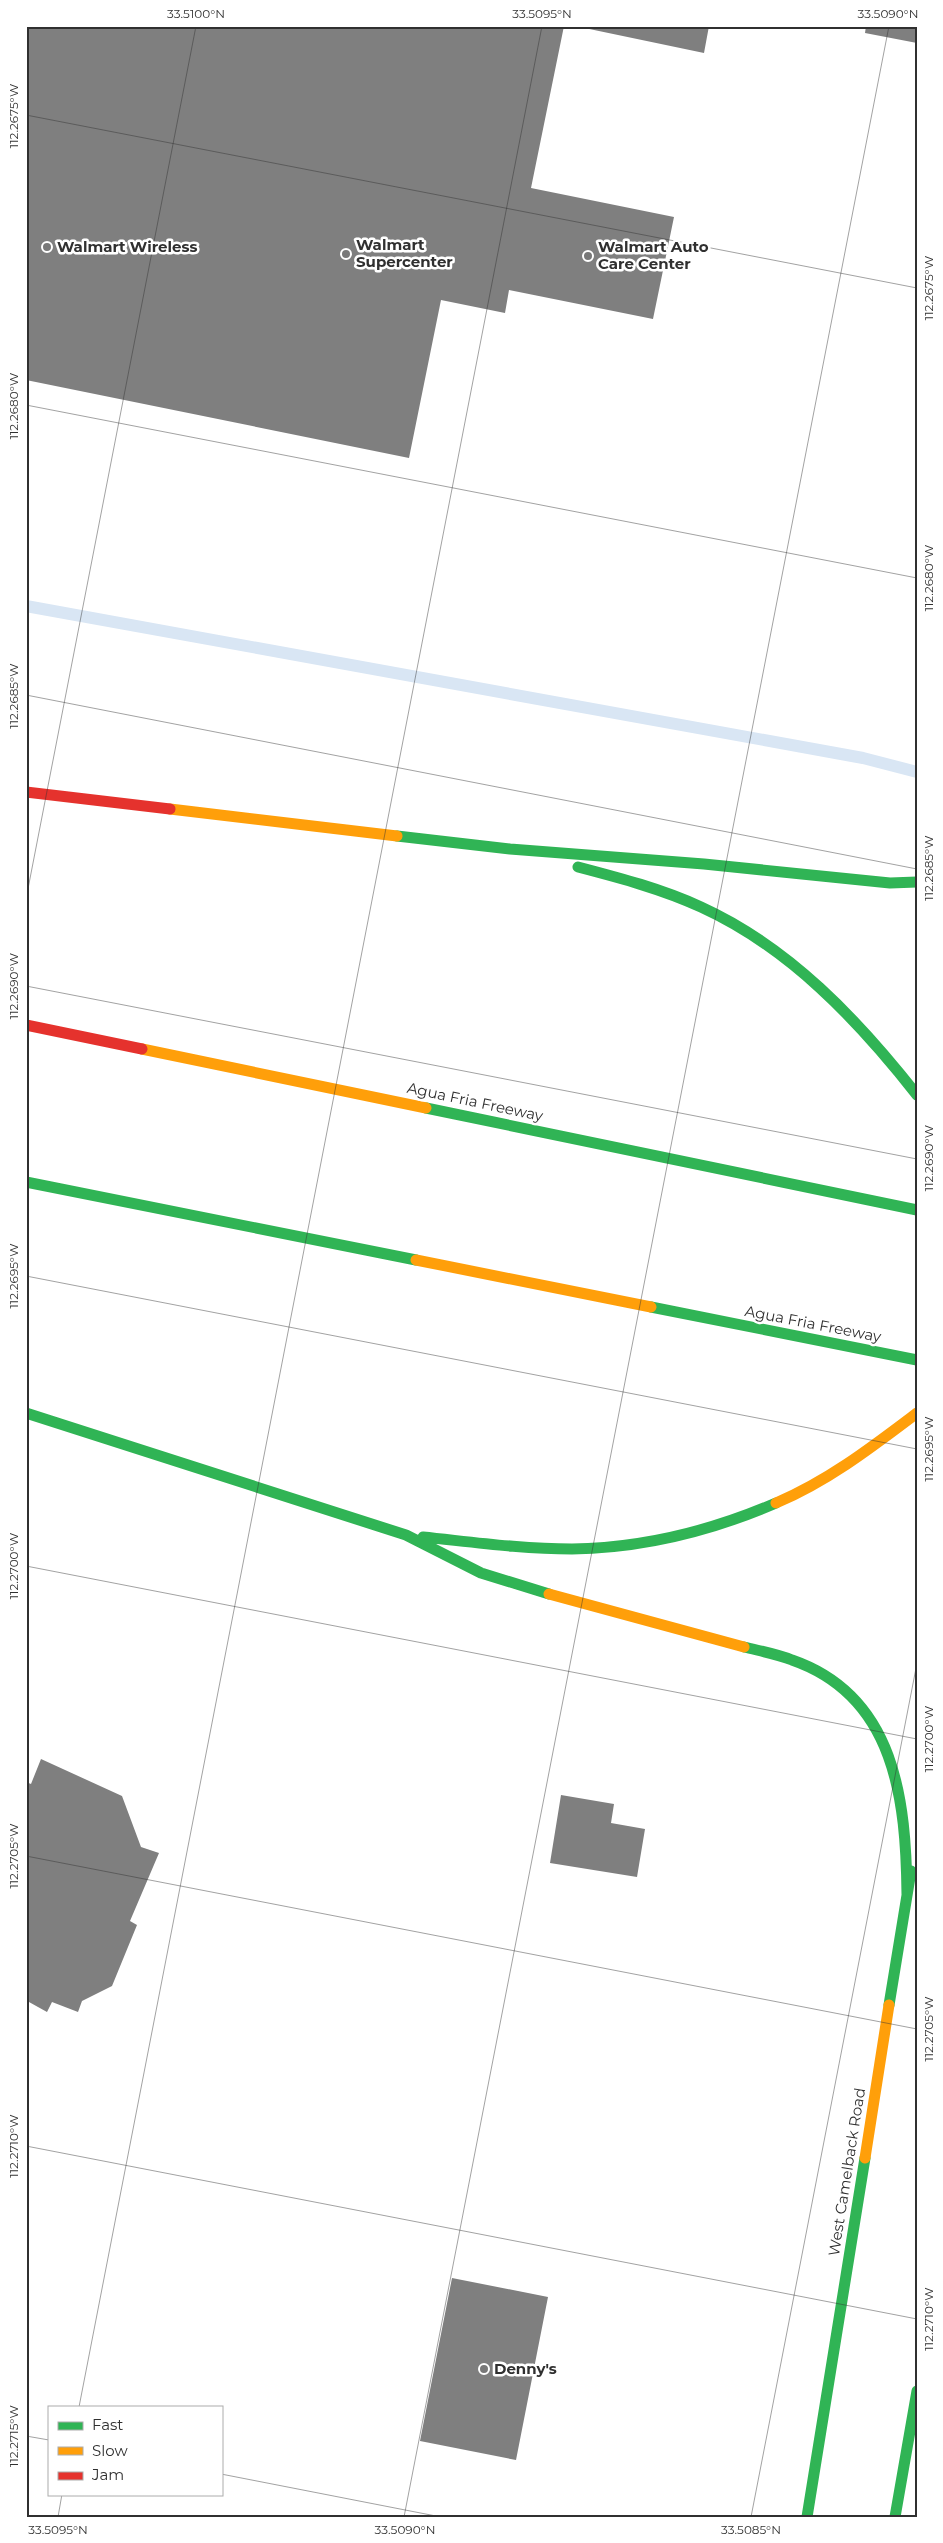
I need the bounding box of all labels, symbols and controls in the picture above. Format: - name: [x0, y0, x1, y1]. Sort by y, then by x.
- text: 33.5100°N: [167, 6, 225, 21]
- text: 33.5095°N: [512, 6, 572, 21]
- text: 33.5090°N: [858, 6, 918, 21]
- text: 112.2675°W: [6, 84, 21, 148]
- place label: Walmart Supercenter: [356, 235, 453, 271]
- place label: Walmart Wireless: [57, 237, 197, 256]
- place label: Walmart Auto Care Center: [598, 237, 709, 273]
- marker: Walmart Wireless: [41, 241, 53, 253]
- marker: Walmart Supercenter: [340, 248, 352, 260]
- marker: Walmart Auto Care Center: [582, 250, 594, 262]
- text: 112.2675°W: [921, 256, 936, 320]
- text: 112.2680°W: [6, 373, 21, 439]
- text: 112.2680°W: [921, 545, 936, 611]
- text: 112.2685°W: [6, 663, 21, 729]
- text: 112.2685°W: [921, 835, 936, 901]
- text: 112.2690°W: [6, 953, 21, 1019]
- street label: Agua Fria Freeway: [405, 1078, 546, 1125]
- text: 112.2690°W: [921, 1125, 936, 1191]
- text: 112.2695°W: [6, 1244, 21, 1308]
- street label: Agua Fria Freeway: [743, 1301, 884, 1346]
- text: 112.2695°W: [921, 1417, 936, 1481]
- text: 112.2700°W: [6, 1533, 21, 1599]
- text: 112.2700°W: [921, 1706, 936, 1772]
- text: 112.2705°W: [6, 1823, 21, 1889]
- text: 112.2705°W: [921, 1996, 936, 2062]
- street label: West Camelback Road: [824, 2086, 869, 2257]
- text: 112.2710°W: [6, 2114, 21, 2178]
- text: 112.2710°W: [921, 2287, 936, 2351]
- place label: Denny's: [494, 2359, 557, 2378]
- marker: Denny's: [478, 2363, 490, 2375]
- text: 112.2715°W: [6, 2405, 21, 2467]
- legend: [48, 2406, 222, 2496]
- text: Fast: [92, 2415, 123, 2434]
- text: Slow: [92, 2441, 128, 2460]
- text: Jam: [91, 2465, 124, 2484]
- text: 33.5095°N: [28, 2522, 88, 2537]
- text: 33.5090°N: [375, 2522, 435, 2537]
- text: 33.5085°N: [721, 2522, 781, 2537]

